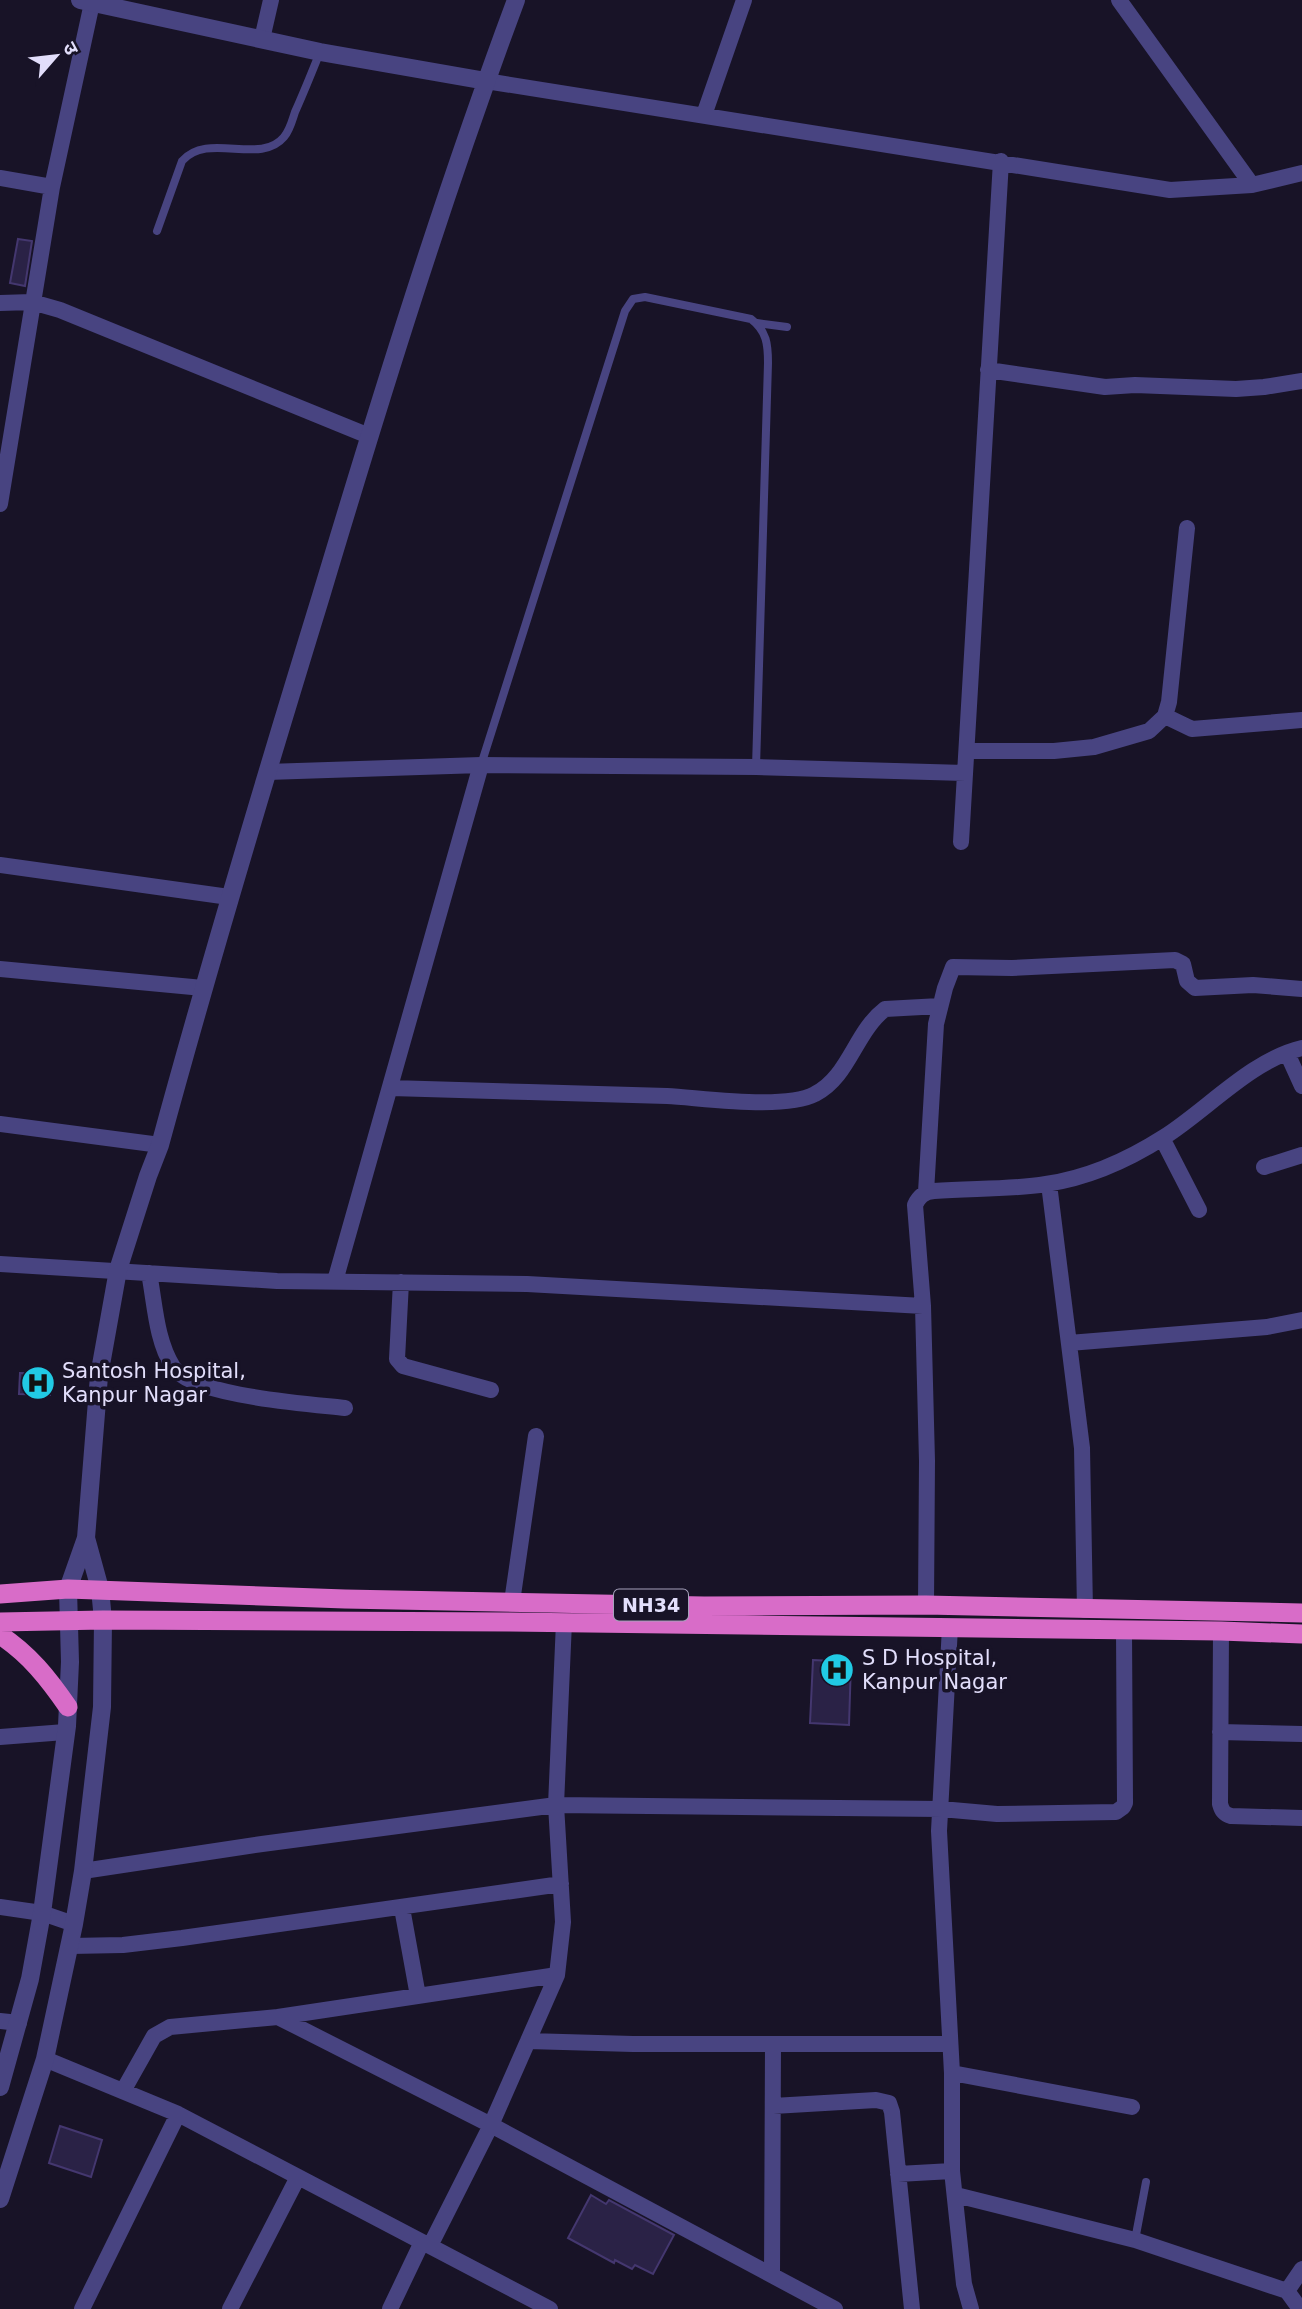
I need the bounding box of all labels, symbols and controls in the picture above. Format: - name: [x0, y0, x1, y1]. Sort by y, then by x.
- north arrow: [21, 21, 91, 91]
- text: उ: [59, 38, 84, 59]
- place label: Santosh Hospital, Kanpur Nagar: [62, 1359, 246, 1407]
- hospital icon: Santosh Hospital, Kanpur Nagar: [19, 1364, 57, 1402]
- road number: NH34: [614, 1590, 688, 1620]
- place label: S D Hospital, Kanpur Nagar: [862, 1646, 1007, 1694]
- hospital icon: S D Hospital, Kanpur Nagar: [818, 1651, 856, 1689]

